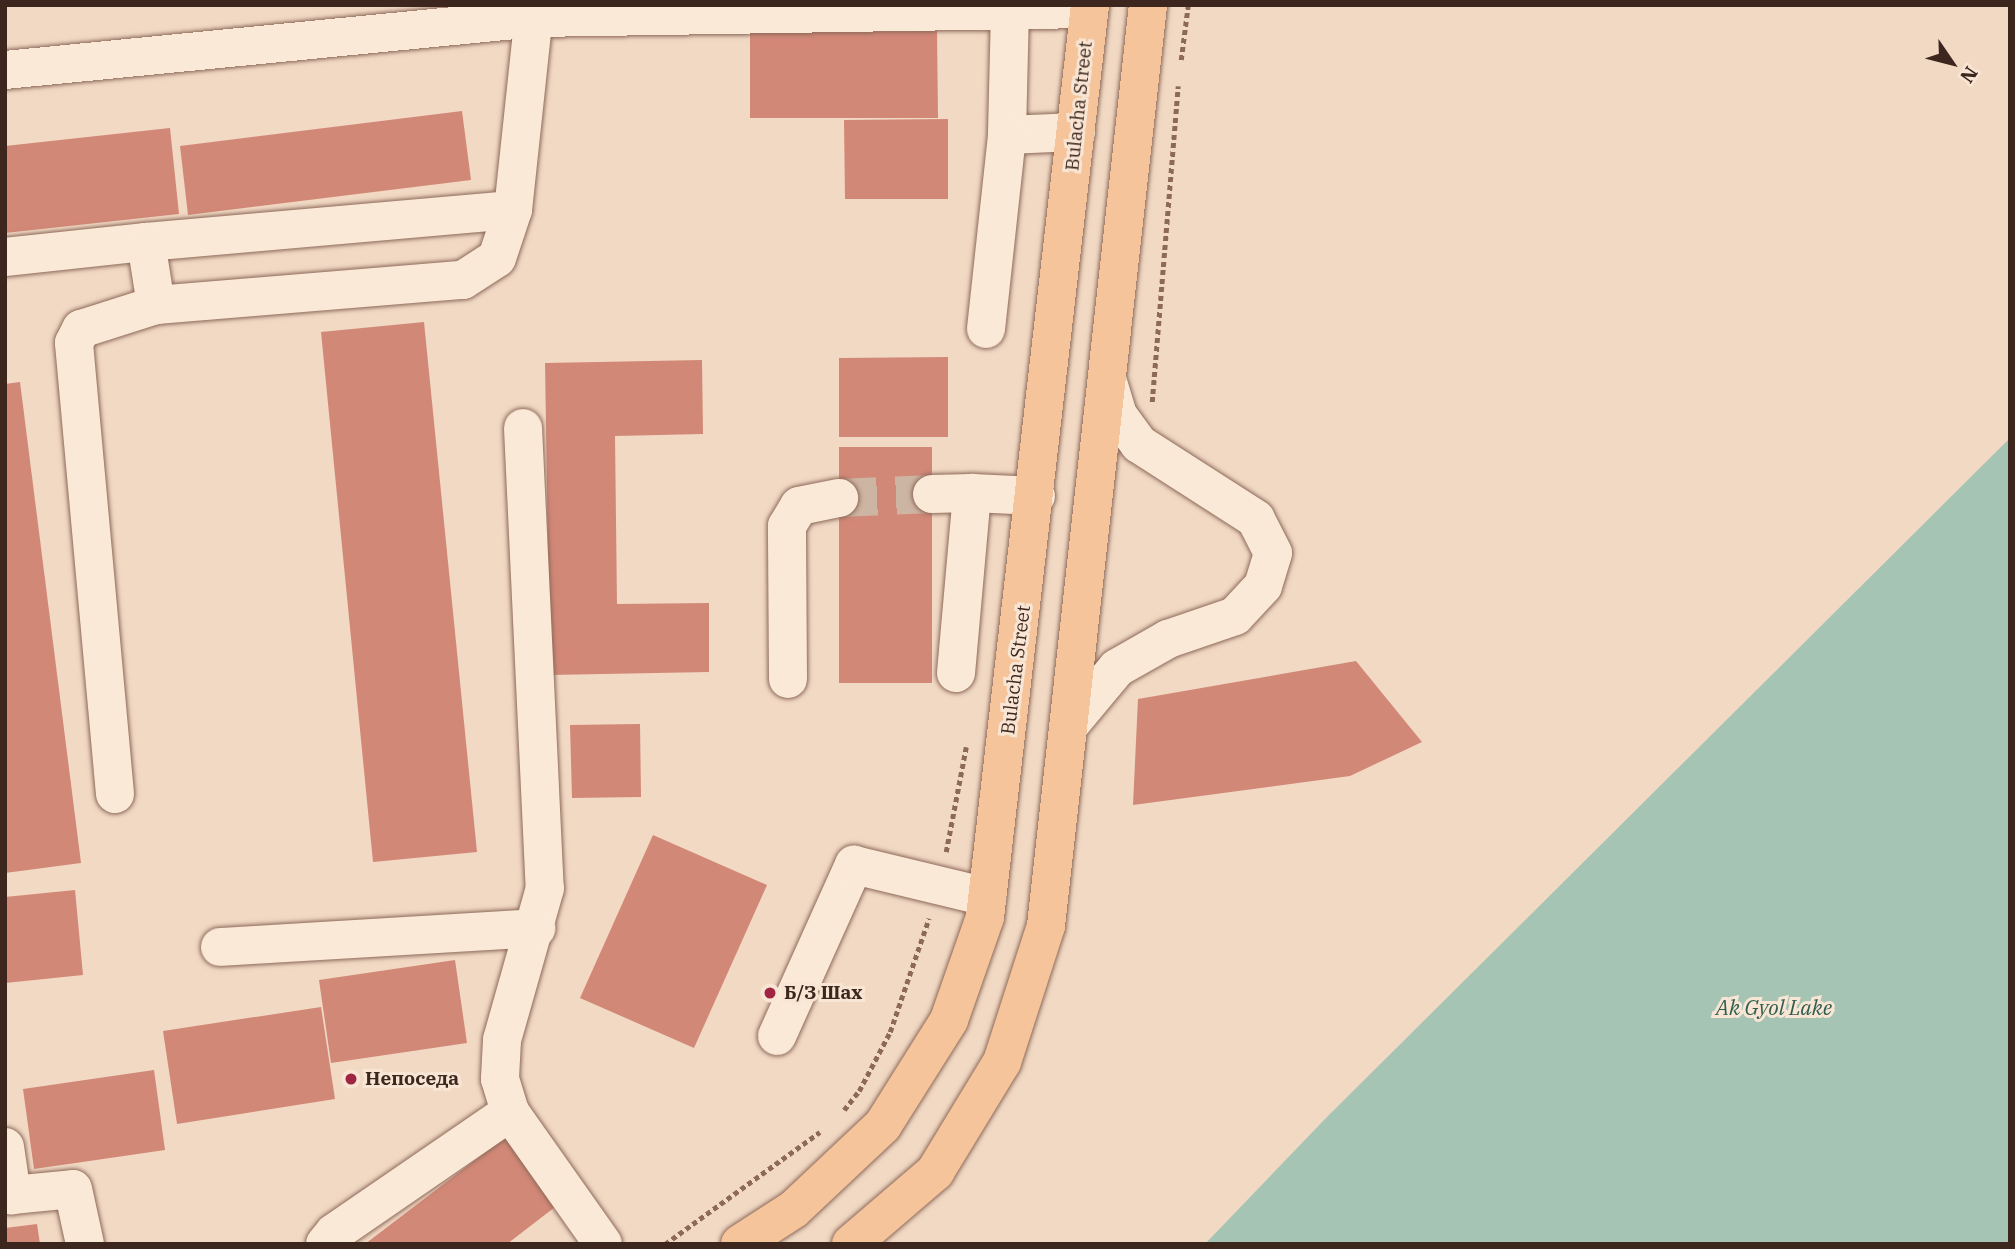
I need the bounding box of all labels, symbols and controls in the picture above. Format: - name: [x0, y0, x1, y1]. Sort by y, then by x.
- north arrow: [1917, 28, 1987, 98]
- street label: Bulacha Street: [1061, 40, 1097, 172]
- text: N: [1955, 62, 1983, 88]
- street label: Bulacha Street: [997, 604, 1035, 736]
- place label: Б/З Шах: [784, 982, 862, 1004]
- marker: Б/З Шах: [762, 985, 778, 1001]
- water label: Ak Gyol Lake: [1716, 994, 1832, 1020]
- place label: Непоседа: [365, 1068, 459, 1090]
- marker: Непоседа: [343, 1071, 359, 1087]

